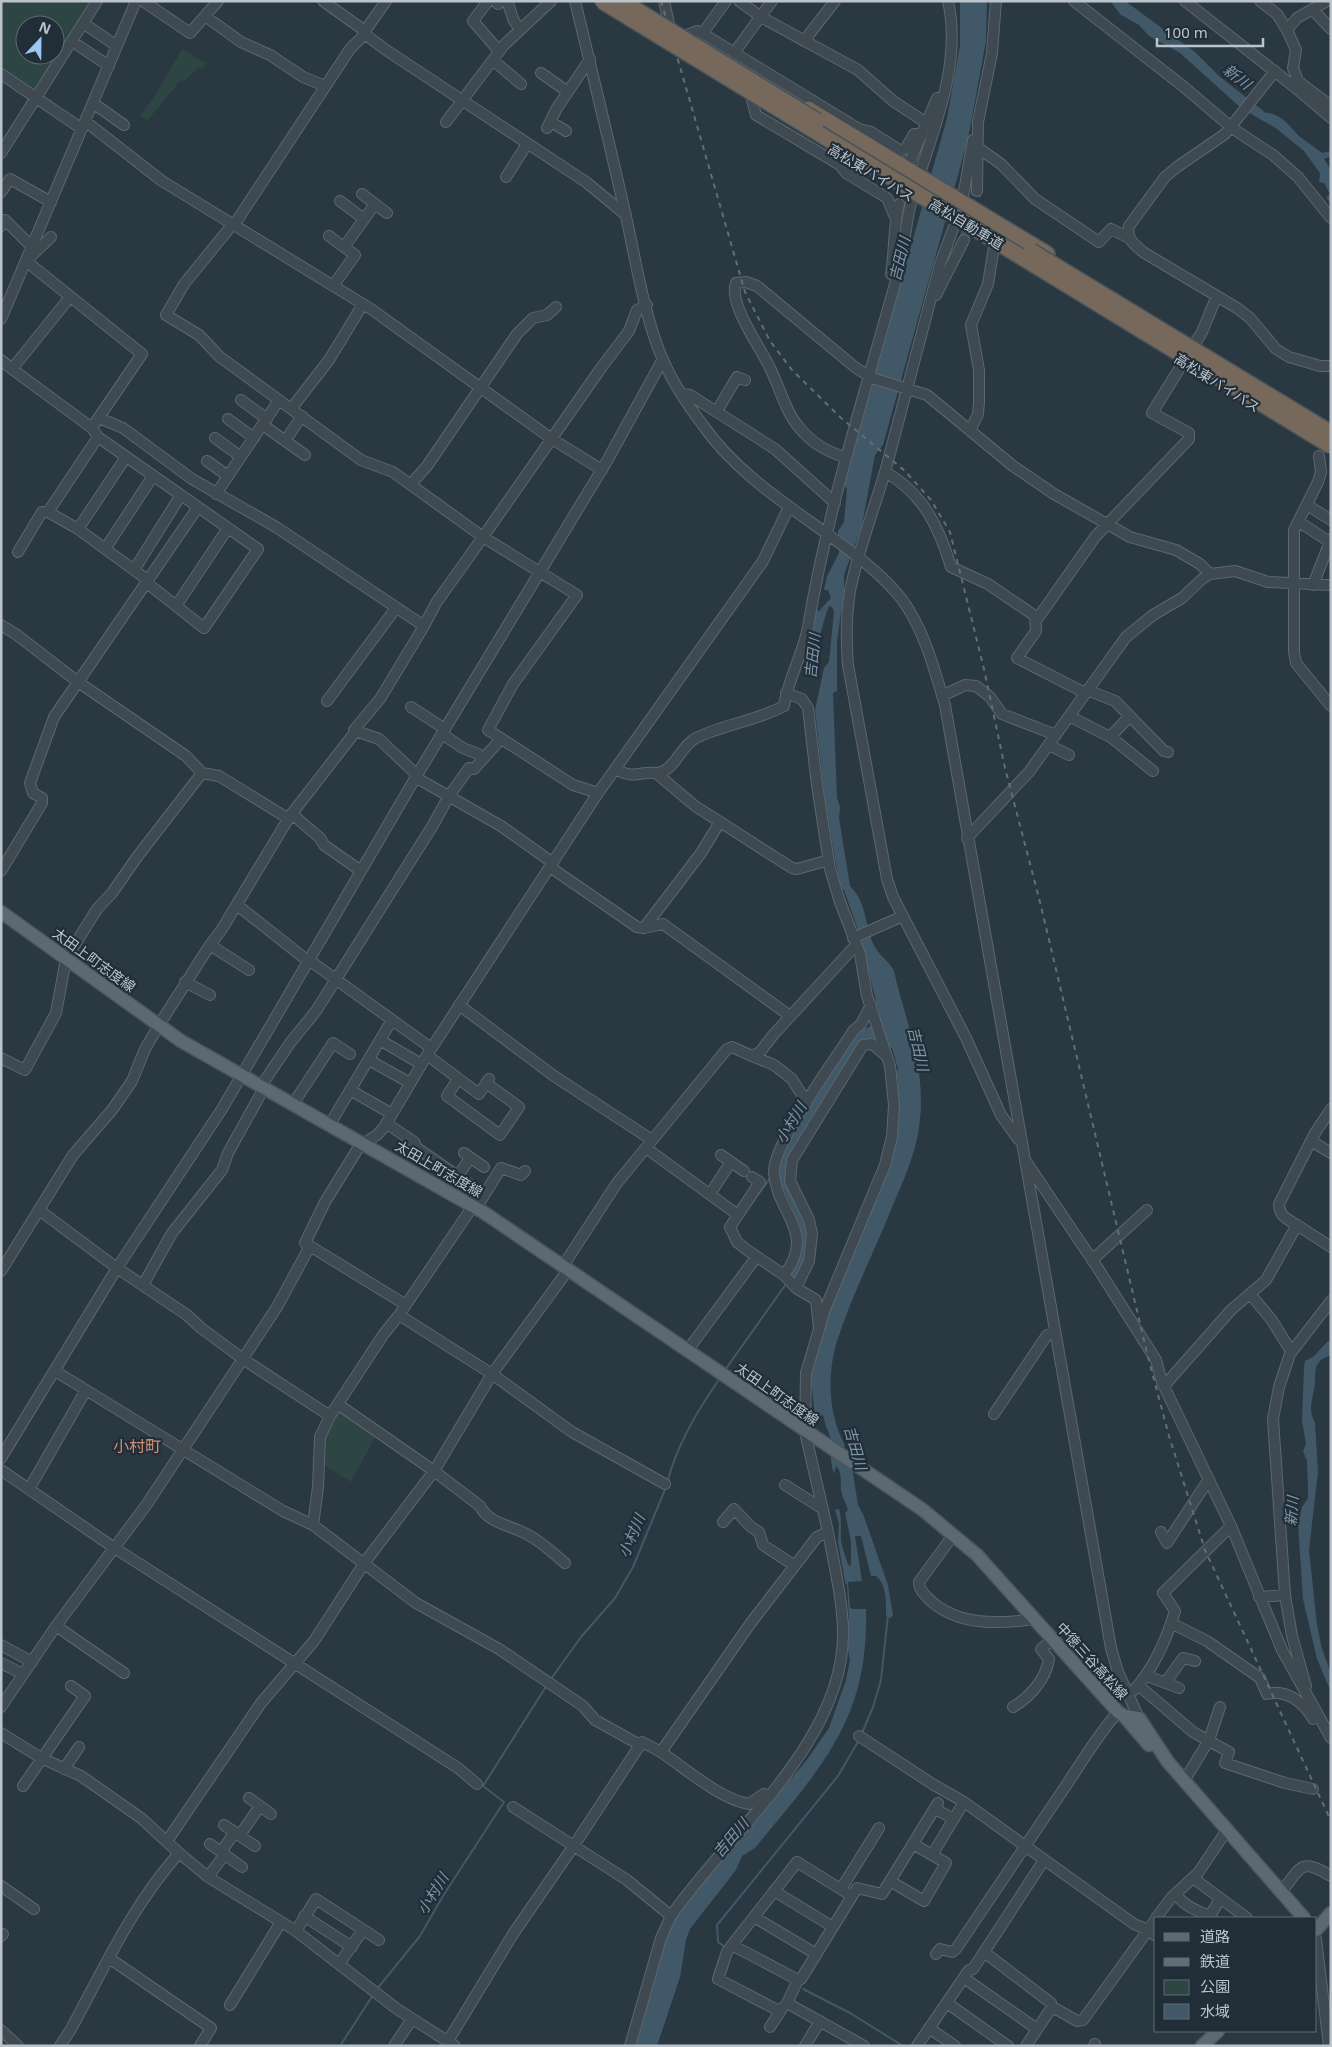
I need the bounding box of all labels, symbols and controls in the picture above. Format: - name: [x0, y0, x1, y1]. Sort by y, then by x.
- north arrow: [15, 15, 65, 65]
- scale bar: [1157, 15, 1263, 47]
- text: N: [36, 17, 54, 38]
- text: 100 m: [1164, 22, 1208, 42]
- water label: 新川: [1220, 59, 1257, 95]
- street label: 高松東バイパス: [824, 139, 918, 206]
- street label: 高松自動車道: [925, 194, 1007, 253]
- water label: 吉田川: [884, 233, 915, 283]
- street label: 高松東バイパス: [1171, 349, 1264, 417]
- water label: 吉田川: [800, 630, 825, 679]
- street label: 太田上町志度線: [49, 923, 140, 996]
- water label: 吉田川: [904, 1025, 934, 1075]
- water label: 小村川: [770, 1096, 811, 1147]
- street label: 太田上町志度線: [392, 1136, 486, 1201]
- street label: 太田上町志度線: [732, 1358, 823, 1429]
- water label: 吉田川: [840, 1423, 872, 1474]
- district label: 小村町: [113, 1435, 161, 1457]
- water label: 新川: [1280, 1493, 1302, 1527]
- water label: 小村川: [613, 1509, 650, 1560]
- street label: 中徳三谷高松線: [1053, 1618, 1132, 1703]
- water label: 吉田川: [708, 1812, 754, 1861]
- water label: 小村川: [412, 1867, 454, 1918]
- legend: [1154, 1917, 1317, 2032]
- text: 道路: [1200, 1926, 1230, 1946]
- text: 鉄道: [1200, 1951, 1230, 1971]
- text: 公園: [1200, 1976, 1230, 1996]
- text: 水域: [1200, 2001, 1230, 2021]

